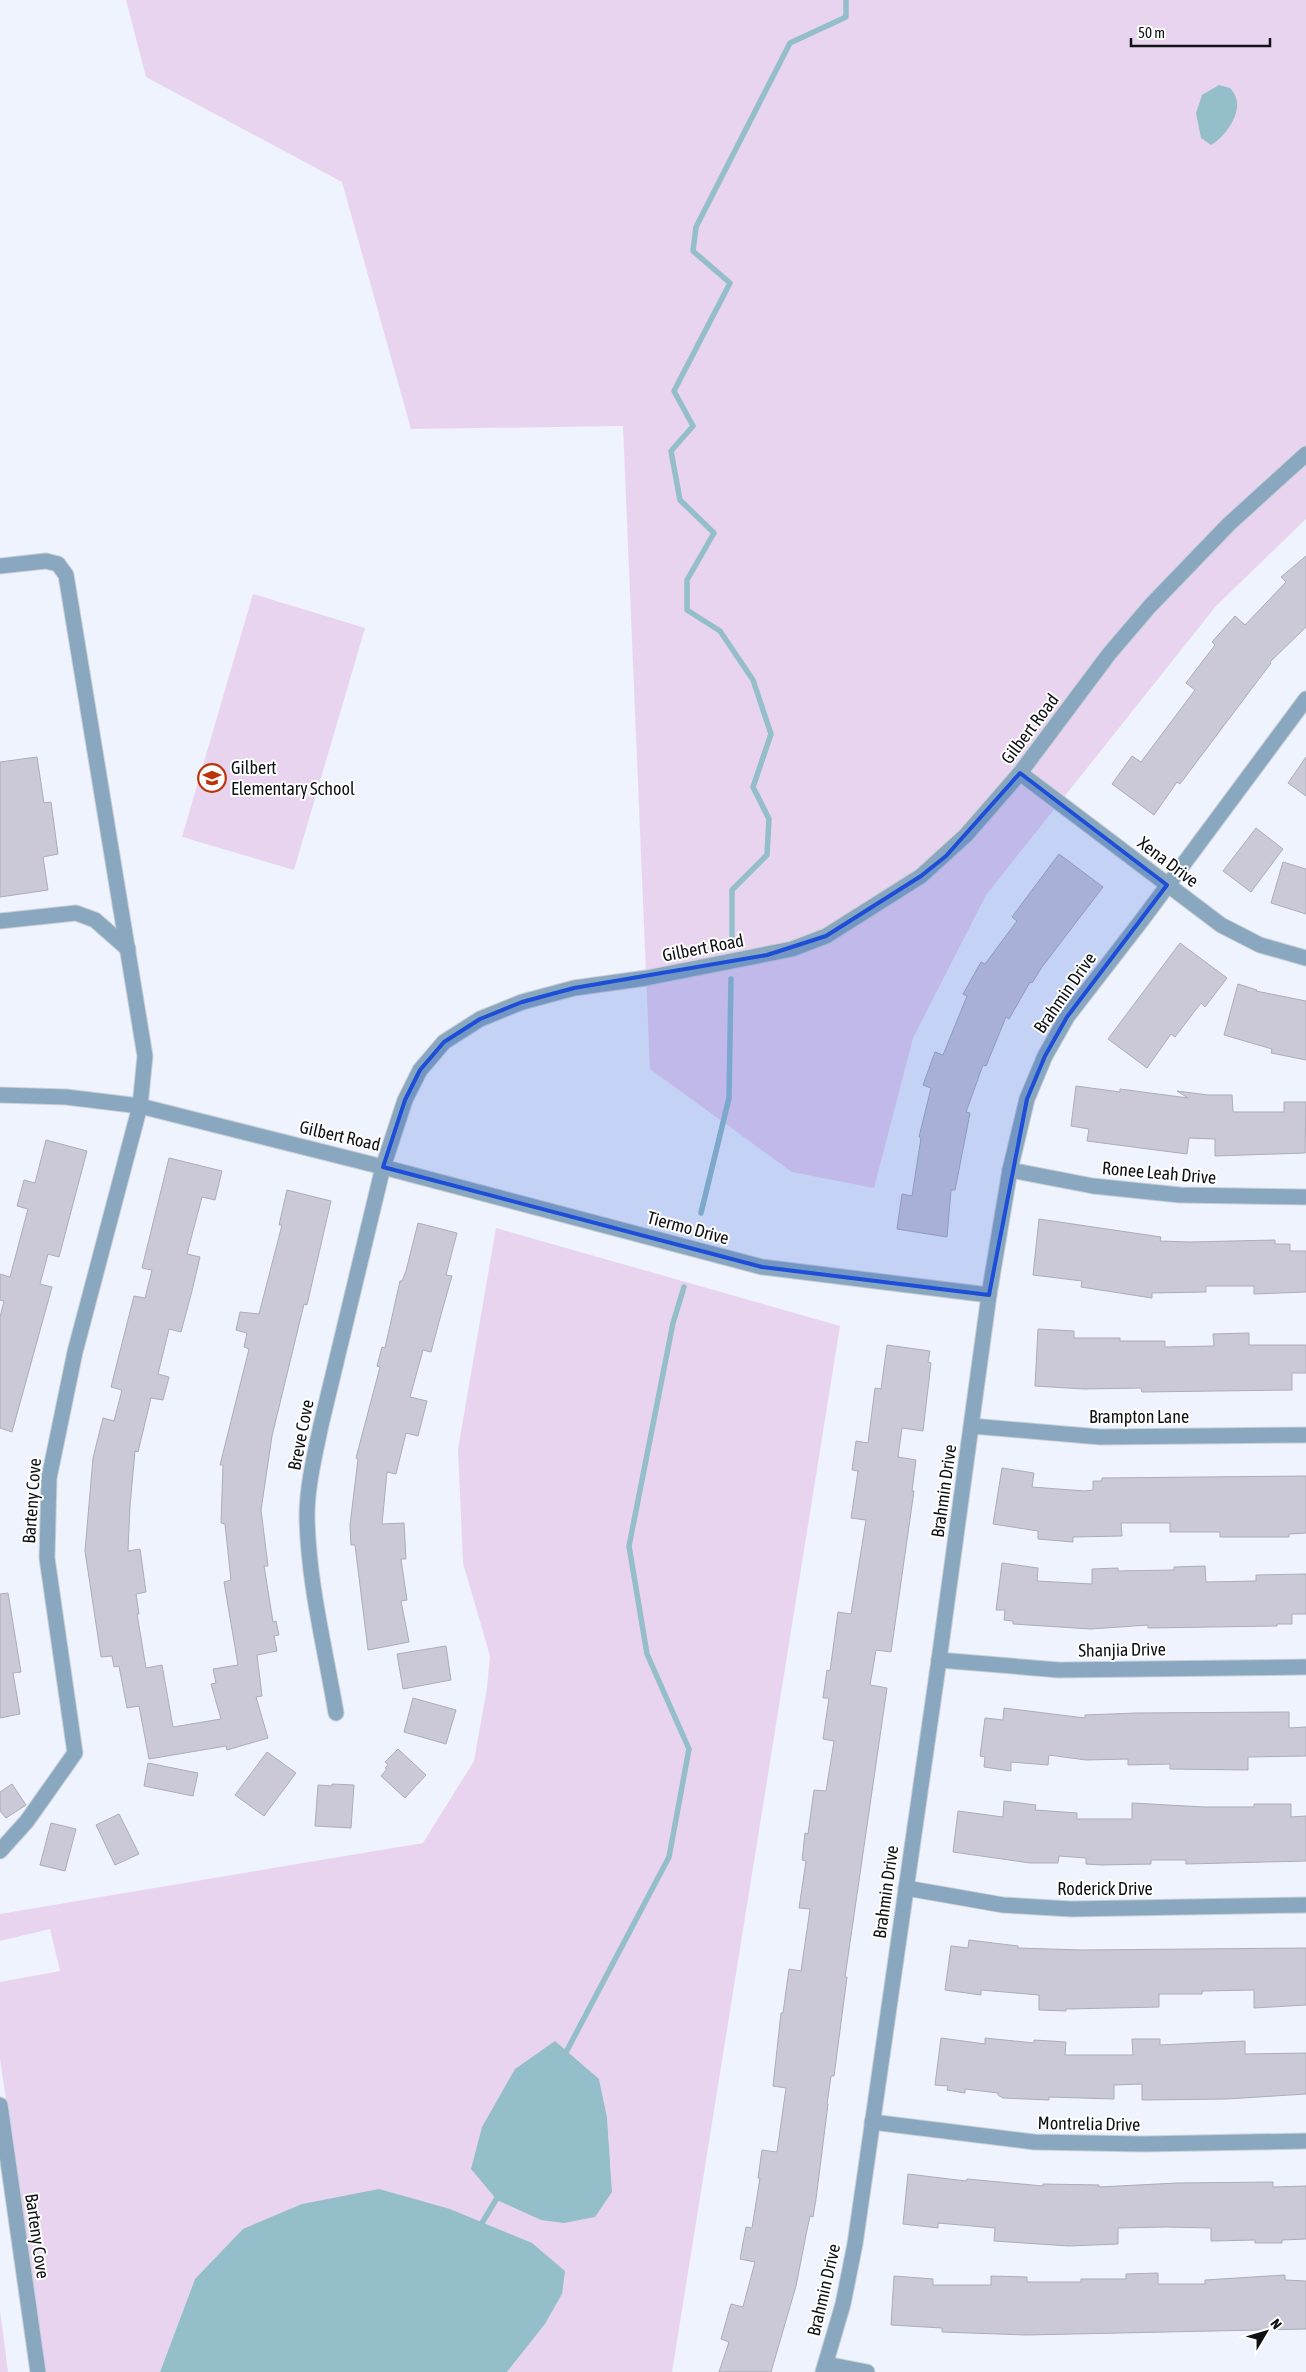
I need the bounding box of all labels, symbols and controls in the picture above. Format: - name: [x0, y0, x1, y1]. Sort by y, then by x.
- scale bar: [1131, 15, 1270, 47]
- text: 50 m: [1138, 24, 1165, 41]
- street label: Gilbert Road: [996, 690, 1063, 768]
- place label: Gilbert Elementary School: [231, 757, 355, 799]
- school or university icon: Gilbert Elementary School: [197, 763, 227, 793]
- street label: Xena Drive: [1134, 832, 1203, 891]
- street label: Gilbert Road: [661, 929, 745, 966]
- street label: Brahmin Drive: [1029, 948, 1100, 1037]
- street label: Gilbert Road: [298, 1116, 383, 1155]
- street label: Ronee Leah Drive: [1101, 1157, 1217, 1188]
- street label: Tiermo Drive: [645, 1207, 731, 1249]
- street label: Breve Cove: [283, 1398, 318, 1472]
- street label: Brampton Lane: [1089, 1406, 1189, 1427]
- street label: Brahmin Drive: [927, 1443, 960, 1539]
- street label: Barteny Cove: [18, 1458, 45, 1544]
- street label: Shanjia Drive: [1078, 1638, 1166, 1661]
- street label: Brahmin Drive: [869, 1844, 902, 1940]
- street label: Roderick Drive: [1057, 1878, 1153, 1899]
- street label: Montrelia Drive: [1038, 2112, 1140, 2135]
- street label: Barteny Cove: [21, 2192, 54, 2280]
- street label: Brahmin Drive: [803, 2242, 844, 2338]
- north arrow: [1241, 2307, 1291, 2357]
- text: N: [1267, 2316, 1285, 2332]

